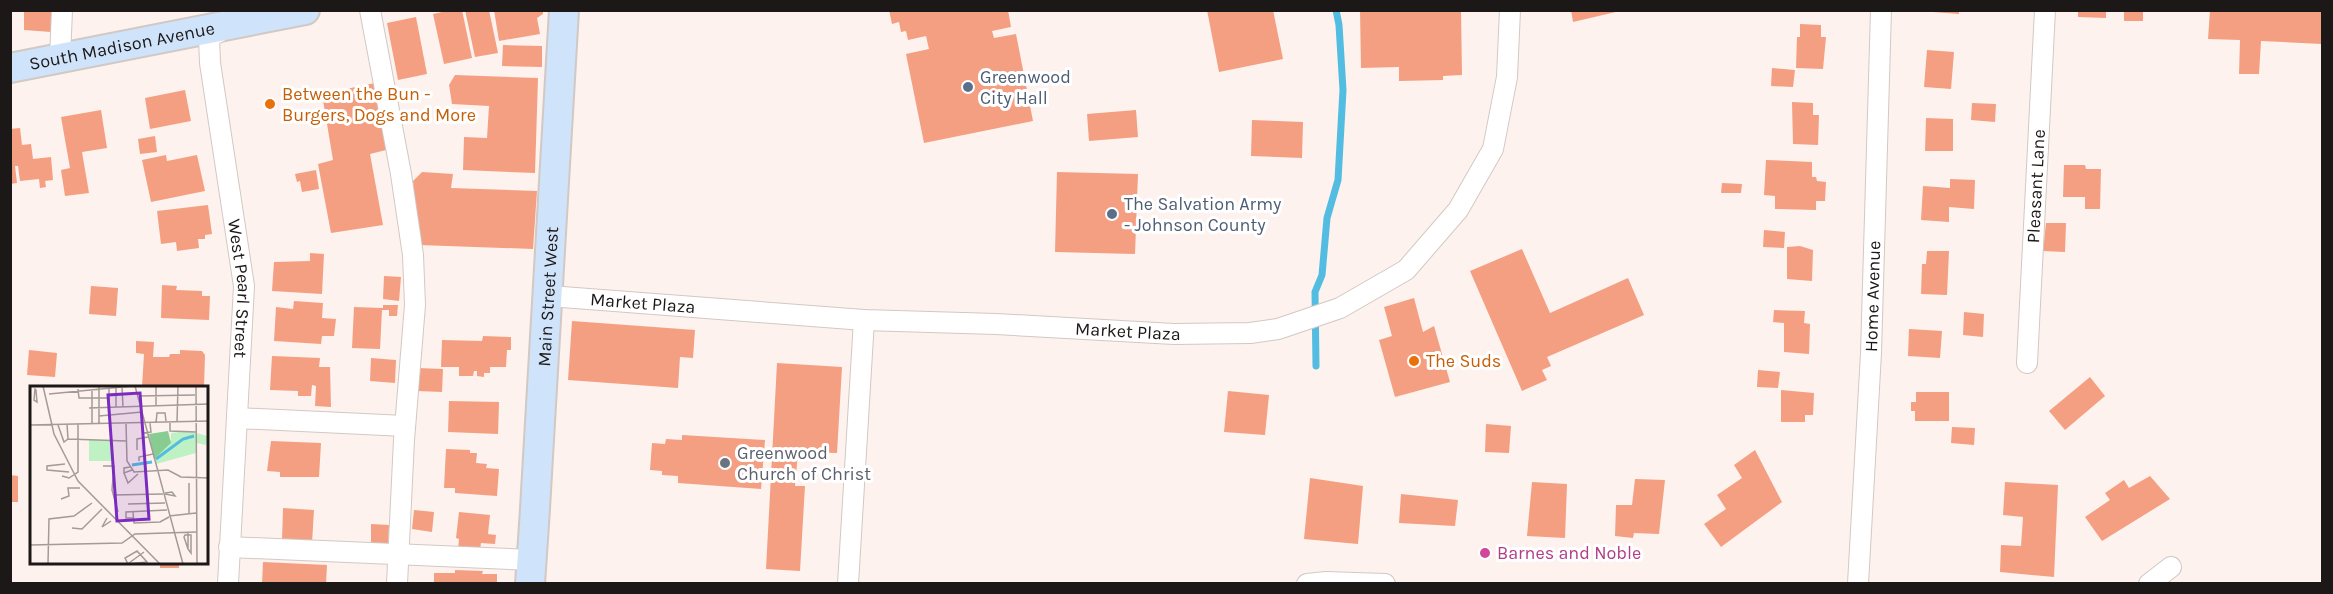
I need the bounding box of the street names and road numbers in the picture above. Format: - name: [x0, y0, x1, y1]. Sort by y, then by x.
- street label: South Madison Avenue: [27, 17, 216, 75]
- street label: Pleasant Lane: [2022, 129, 2050, 244]
- street label: West Pearl Street: [223, 218, 255, 359]
- street label: Main Street West: [533, 226, 563, 367]
- street label: Home Avenue: [1860, 240, 1885, 352]
- street label: Market Plaza: [589, 288, 696, 318]
- street label: Market Plaza: [1075, 317, 1181, 345]

